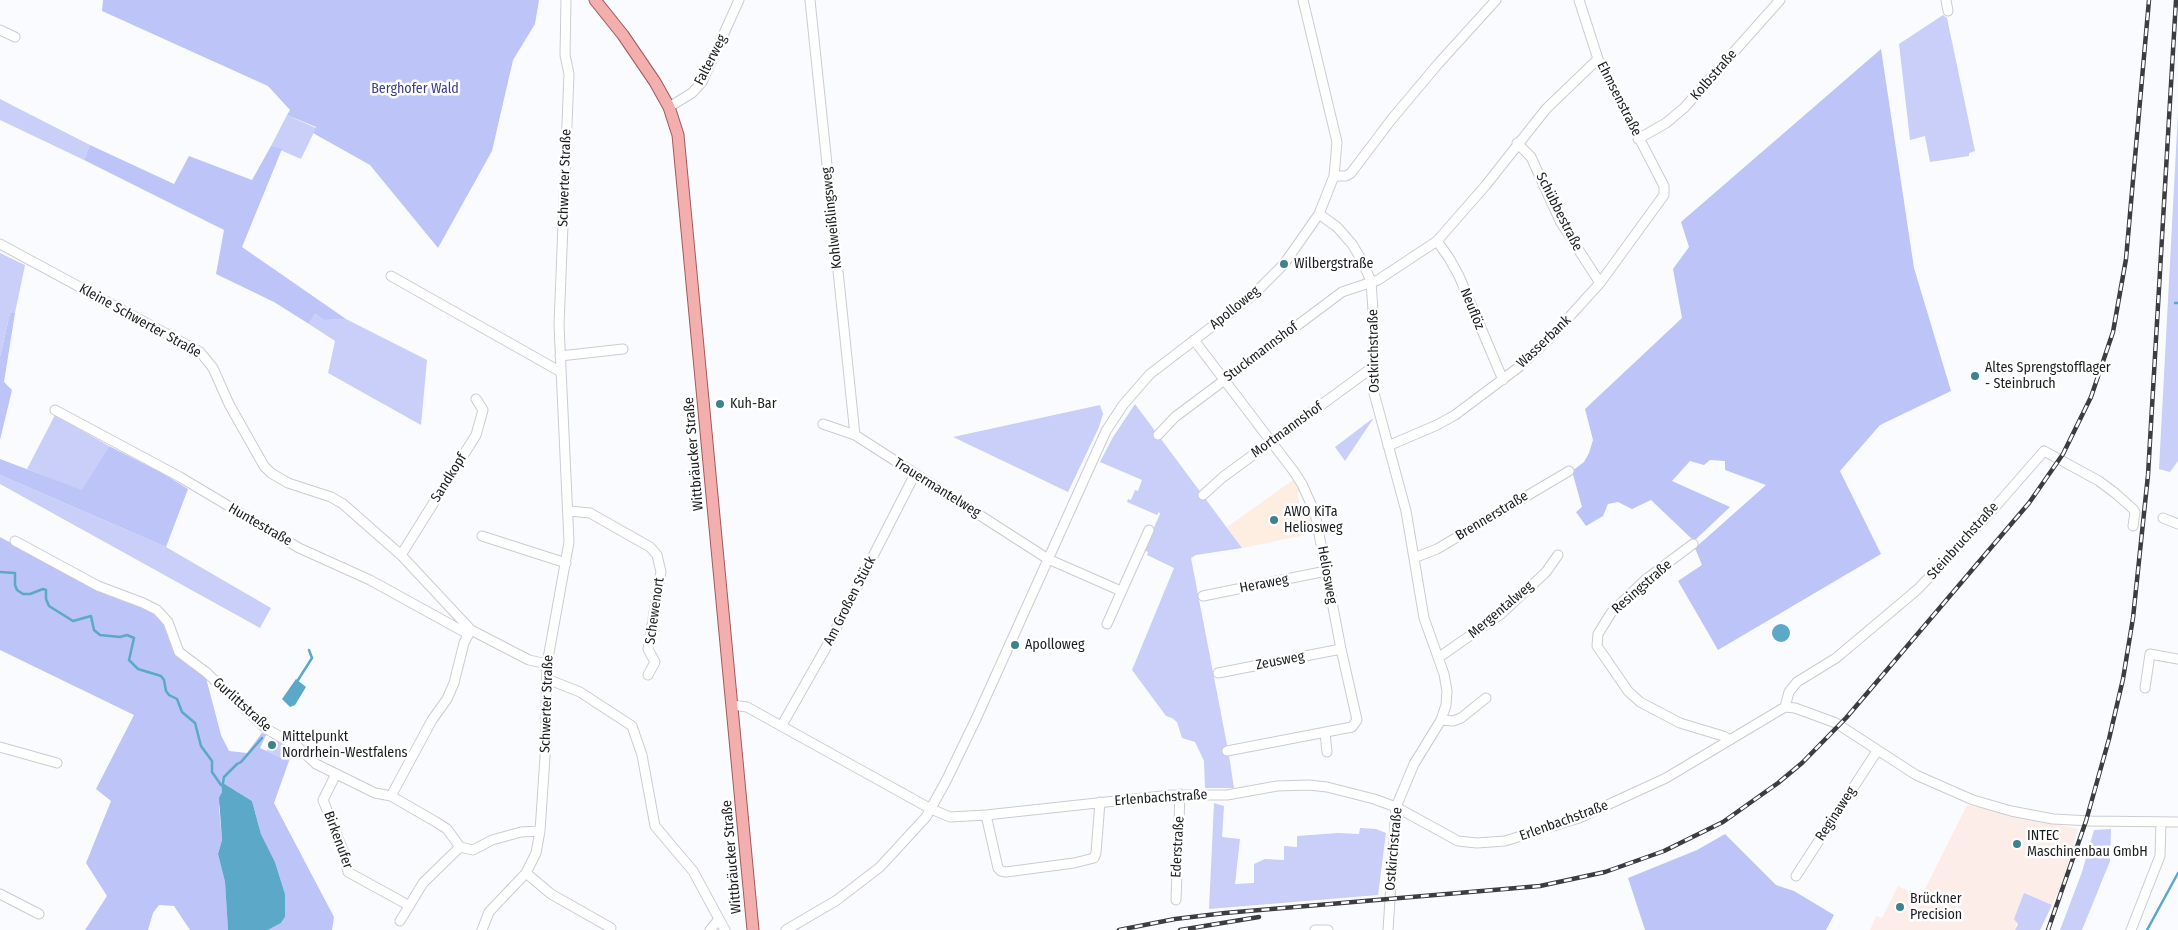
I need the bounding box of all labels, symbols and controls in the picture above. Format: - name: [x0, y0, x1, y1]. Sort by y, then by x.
- street label: Falterweg: [691, 32, 731, 88]
- street label: Kolbstraße: [1687, 46, 1741, 104]
- street label: Ehmsenstraße: [1593, 59, 1645, 139]
- park label: Berghofer Wald: [371, 81, 459, 97]
- street label: Schwerter Straße: [555, 129, 575, 227]
- street label: Kohlweißlingsweg: [818, 166, 846, 270]
- street label: Schübbestraße: [1532, 170, 1586, 254]
- place label: Wilbergstraße: [1294, 256, 1374, 272]
- marker: Wilbergstraße: [1278, 258, 1290, 270]
- street label: Kleine Schwerter Straße: [76, 280, 204, 362]
- street label: Apolloweg: [1207, 283, 1263, 333]
- street label: Neuflöz: [1456, 286, 1488, 332]
- street label: Ostkirchstraße: [1365, 309, 1383, 393]
- street label: Wasserbank: [1514, 312, 1574, 372]
- street label: Stuckmannshof: [1221, 319, 1301, 385]
- place label: Altes Sprengstofflager - Steinbruch: [1985, 360, 2111, 392]
- marker: Altes Sprengstofflager - Steinbruch: [1969, 370, 1981, 382]
- street label: Wittbräucker Straße: [681, 396, 707, 512]
- place label: Kuh-Bar: [730, 396, 777, 412]
- marker: Kuh-Bar: [714, 398, 726, 410]
- street label: Mortmannshof: [1248, 398, 1326, 462]
- street label: Sandkopf: [428, 451, 470, 505]
- street label: Trauermantelweg: [891, 455, 983, 521]
- street label: Brennerstraße: [1453, 488, 1531, 544]
- street label: Steinbruchstraße: [1924, 499, 2002, 583]
- street label: Huntestraße: [225, 500, 295, 550]
- place label: AWO KiTa Heliosweg: [1284, 504, 1343, 536]
- marker: AWO KiTa Heliosweg: [1268, 514, 1280, 526]
- street label: Heliosweg: [1314, 545, 1340, 605]
- street label: Am Großen Stück: [820, 554, 880, 648]
- street label: Resingstraße: [1609, 556, 1675, 618]
- street label: Heraweg: [1238, 571, 1290, 597]
- street label: Schewenort: [642, 576, 668, 646]
- street label: Mergentalweg: [1465, 578, 1537, 642]
- place label: Apolloweg: [1025, 637, 1085, 653]
- marker: Apolloweg: [1009, 639, 1021, 651]
- street label: Zeusweg: [1254, 648, 1306, 674]
- street label: Schwerter Straße: [537, 655, 557, 753]
- street label: Gurlittstraße: [209, 674, 275, 736]
- place label: Mittelpunkt Nordrhein-Westfalens: [282, 729, 408, 762]
- marker: Mittelpunkt Nordrhein-Westfalens: [266, 739, 278, 751]
- street label: Reginaweg: [1812, 784, 1860, 844]
- street label: Erlenbachstraße: [1114, 786, 1208, 810]
- street label: Erlenbachstraße: [1517, 797, 1611, 845]
- street label: Wittbräucker Straße: [719, 799, 745, 915]
- street label: Ostkirchstraße: [1382, 807, 1406, 891]
- street label: Birkenufer: [320, 809, 356, 871]
- street label: Ederstraße: [1168, 816, 1188, 878]
- place label: INTEC Maschinenbau GmbH: [2027, 828, 2148, 860]
- marker: INTEC Maschinenbau GmbH: [2011, 838, 2023, 850]
- place label: Brückner Precision: [1910, 891, 1962, 924]
- marker: Brückner Precision: [1894, 901, 1906, 913]

